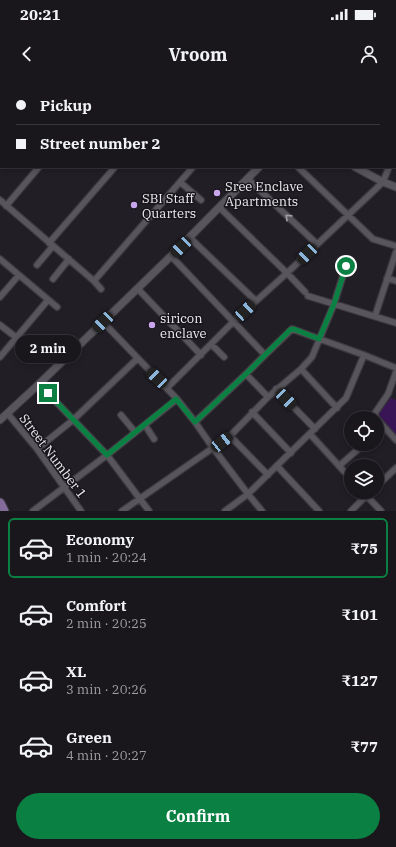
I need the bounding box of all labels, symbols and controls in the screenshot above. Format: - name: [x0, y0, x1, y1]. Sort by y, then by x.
- text: 20:21: [20, 5, 61, 24]
- icon: back: [16, 43, 38, 65]
- text: Vroom: [169, 43, 228, 66]
- icon: person: [358, 43, 380, 65]
- text: Pickup: [40, 96, 92, 115]
- text: Street number 2: [40, 134, 161, 153]
- place label: Sree Enclave Apartments: [225, 178, 303, 210]
- marker: Sree Enclave Apartments: [212, 188, 222, 198]
- place label: SBI Staff Quarters: [142, 190, 196, 222]
- marker: SBI Staff Quarters: [129, 200, 139, 210]
- one-way arrow: [286, 215, 293, 222]
- car: [168, 234, 194, 260]
- car: [294, 241, 320, 267]
- route start: [337, 257, 355, 275]
- car: [232, 298, 258, 324]
- car: [90, 309, 116, 335]
- place label: siricon enclave: [160, 310, 207, 342]
- marker: siricon enclave: [147, 320, 157, 330]
- callout: 2 min: [15, 335, 81, 363]
- text: 2 min: [30, 340, 66, 357]
- car: [144, 365, 170, 391]
- route end: [39, 384, 57, 402]
- car: [273, 386, 299, 412]
- street label: Street Number 1: [16, 410, 90, 502]
- map controls: [344, 411, 384, 499]
- button: locate: [344, 411, 384, 451]
- car: [209, 430, 235, 454]
- button: layers: [344, 459, 384, 499]
- icon: car: [18, 530, 54, 566]
- text: Economy: [66, 530, 134, 549]
- text: ₹75: [350, 539, 378, 558]
- text: 1 min · 20:24: [66, 549, 147, 566]
- icon: car: [18, 596, 54, 632]
- text: Comfort: [66, 596, 126, 615]
- text: ₹101: [341, 605, 378, 624]
- text: 2 min · 20:25: [66, 615, 147, 632]
- icon: car: [18, 662, 54, 698]
- text: XL: [66, 662, 86, 681]
- text: ₹127: [341, 671, 378, 690]
- text: 3 min · 20:26: [66, 681, 147, 698]
- icon: car: [18, 728, 54, 764]
- text: Green: [66, 728, 112, 747]
- text: ₹77: [350, 737, 378, 756]
- text: 4 min · 20:27: [66, 747, 147, 764]
- button: Confirm: [16, 793, 380, 839]

